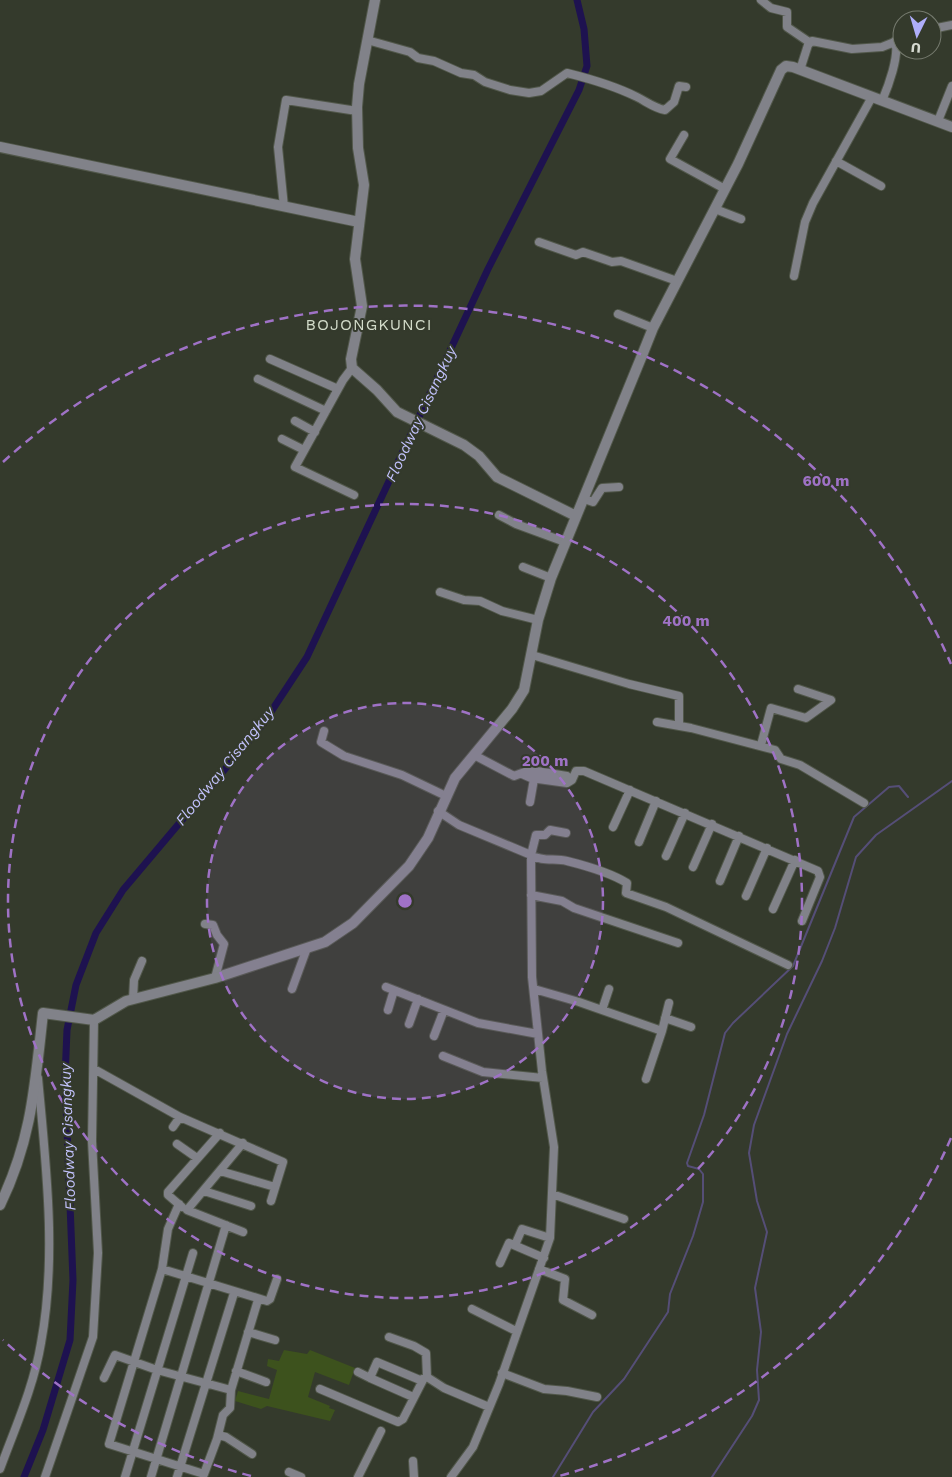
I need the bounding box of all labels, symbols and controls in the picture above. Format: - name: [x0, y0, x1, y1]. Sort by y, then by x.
- north arrow: [892, 10, 942, 60]
- text: U: [910, 40, 922, 56]
- district label: BOJONGKUNCI: [305, 315, 433, 334]
- water label: Floodway Cisangkuy: [382, 342, 461, 485]
- text: 600 m: [803, 472, 849, 490]
- text: 400 m: [662, 612, 710, 630]
- water label: Floodway Cisangkuy: [172, 702, 279, 829]
- text: 200 m: [522, 752, 568, 770]
- centre of rings: [396, 892, 414, 910]
- water label: Floodway Cisangkuy: [56, 1062, 80, 1211]

